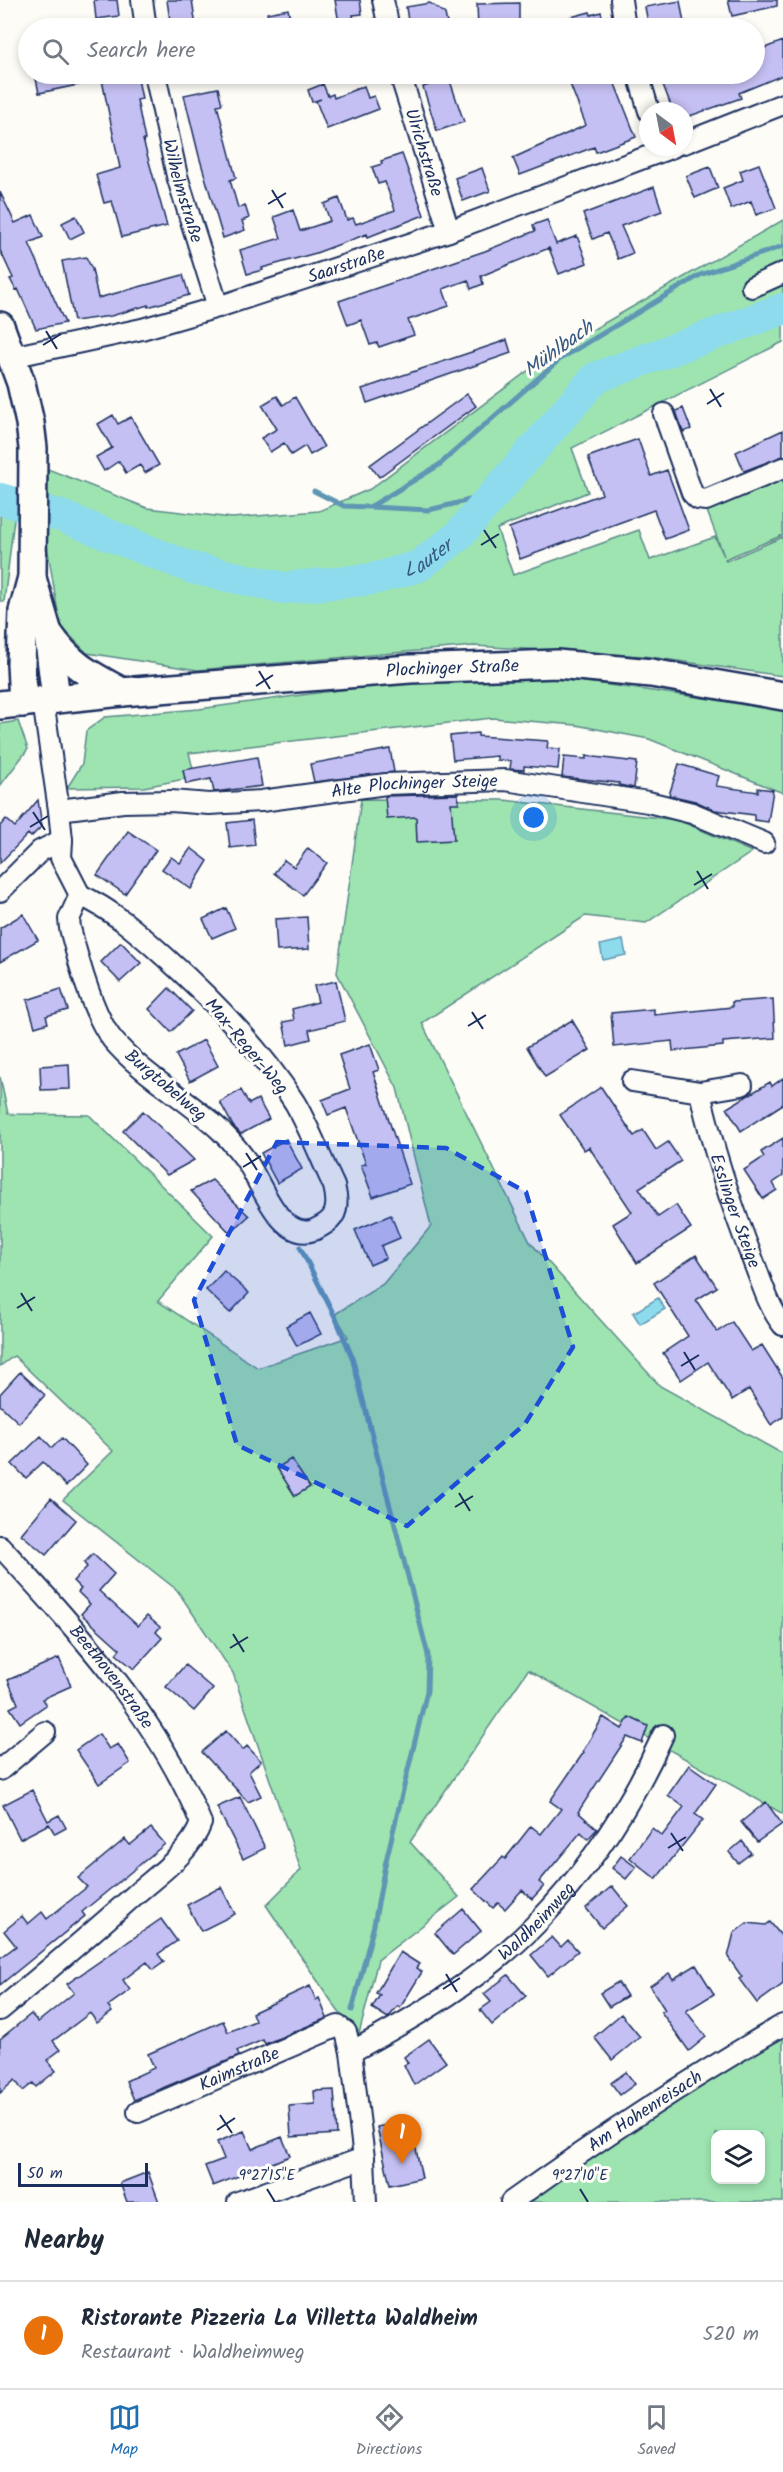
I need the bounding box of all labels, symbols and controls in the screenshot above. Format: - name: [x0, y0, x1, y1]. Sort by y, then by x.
- search box: [18, 18, 765, 84]
- text: Search here: [87, 34, 195, 69]
- icon: search: [39, 35, 72, 68]
- north arrow: [639, 102, 693, 156]
- street label: Ulrichstraße: [396, 105, 450, 200]
- street label: Wilhelmstraße: [153, 136, 210, 247]
- street label: Saarstraße: [304, 240, 389, 293]
- water label: Mühlbach: [517, 312, 603, 386]
- water label: Lauter: [400, 529, 464, 587]
- street label: Plochinger Straße: [385, 652, 520, 687]
- street label: Alte Plochinger Steige: [329, 767, 498, 807]
- your location: [519, 803, 548, 832]
- street label: Max-Reger-Weg: [197, 992, 295, 1102]
- street label: Burgtobelweg: [117, 1043, 213, 1130]
- street label: Esslinger Steige: [701, 1150, 768, 1273]
- street label: Beethovenstraße: [61, 1619, 160, 1736]
- street label: Waldheimweg: [492, 1876, 583, 1969]
- street label: Kaimstraße: [195, 2040, 285, 2100]
- street label: Am Hohenreisach: [582, 2064, 709, 2160]
- pin: 1: [382, 2114, 422, 2164]
- map controls: [711, 2130, 765, 2184]
- button: layers: [711, 2130, 765, 2184]
- scale bar: [18, 2160, 148, 2188]
- text: 50 m: [27, 2161, 63, 2186]
- text: 9°27'15"E: [239, 2164, 297, 2188]
- text: 9°27'10"E: [552, 2164, 609, 2188]
- text: Nearby: [24, 2220, 104, 2262]
- text: Ristorante Pizzeria La Villetta Waldheim: [81, 2302, 478, 2337]
- text: 1: [40, 2319, 47, 2351]
- text: 520 m: [703, 2319, 759, 2351]
- text: Restaurant · Waldheimweg: [81, 2337, 304, 2369]
- tab: Map: [108, 2401, 141, 2462]
- tab: Directions: [356, 2401, 422, 2462]
- tab: Saved: [637, 2401, 675, 2462]

